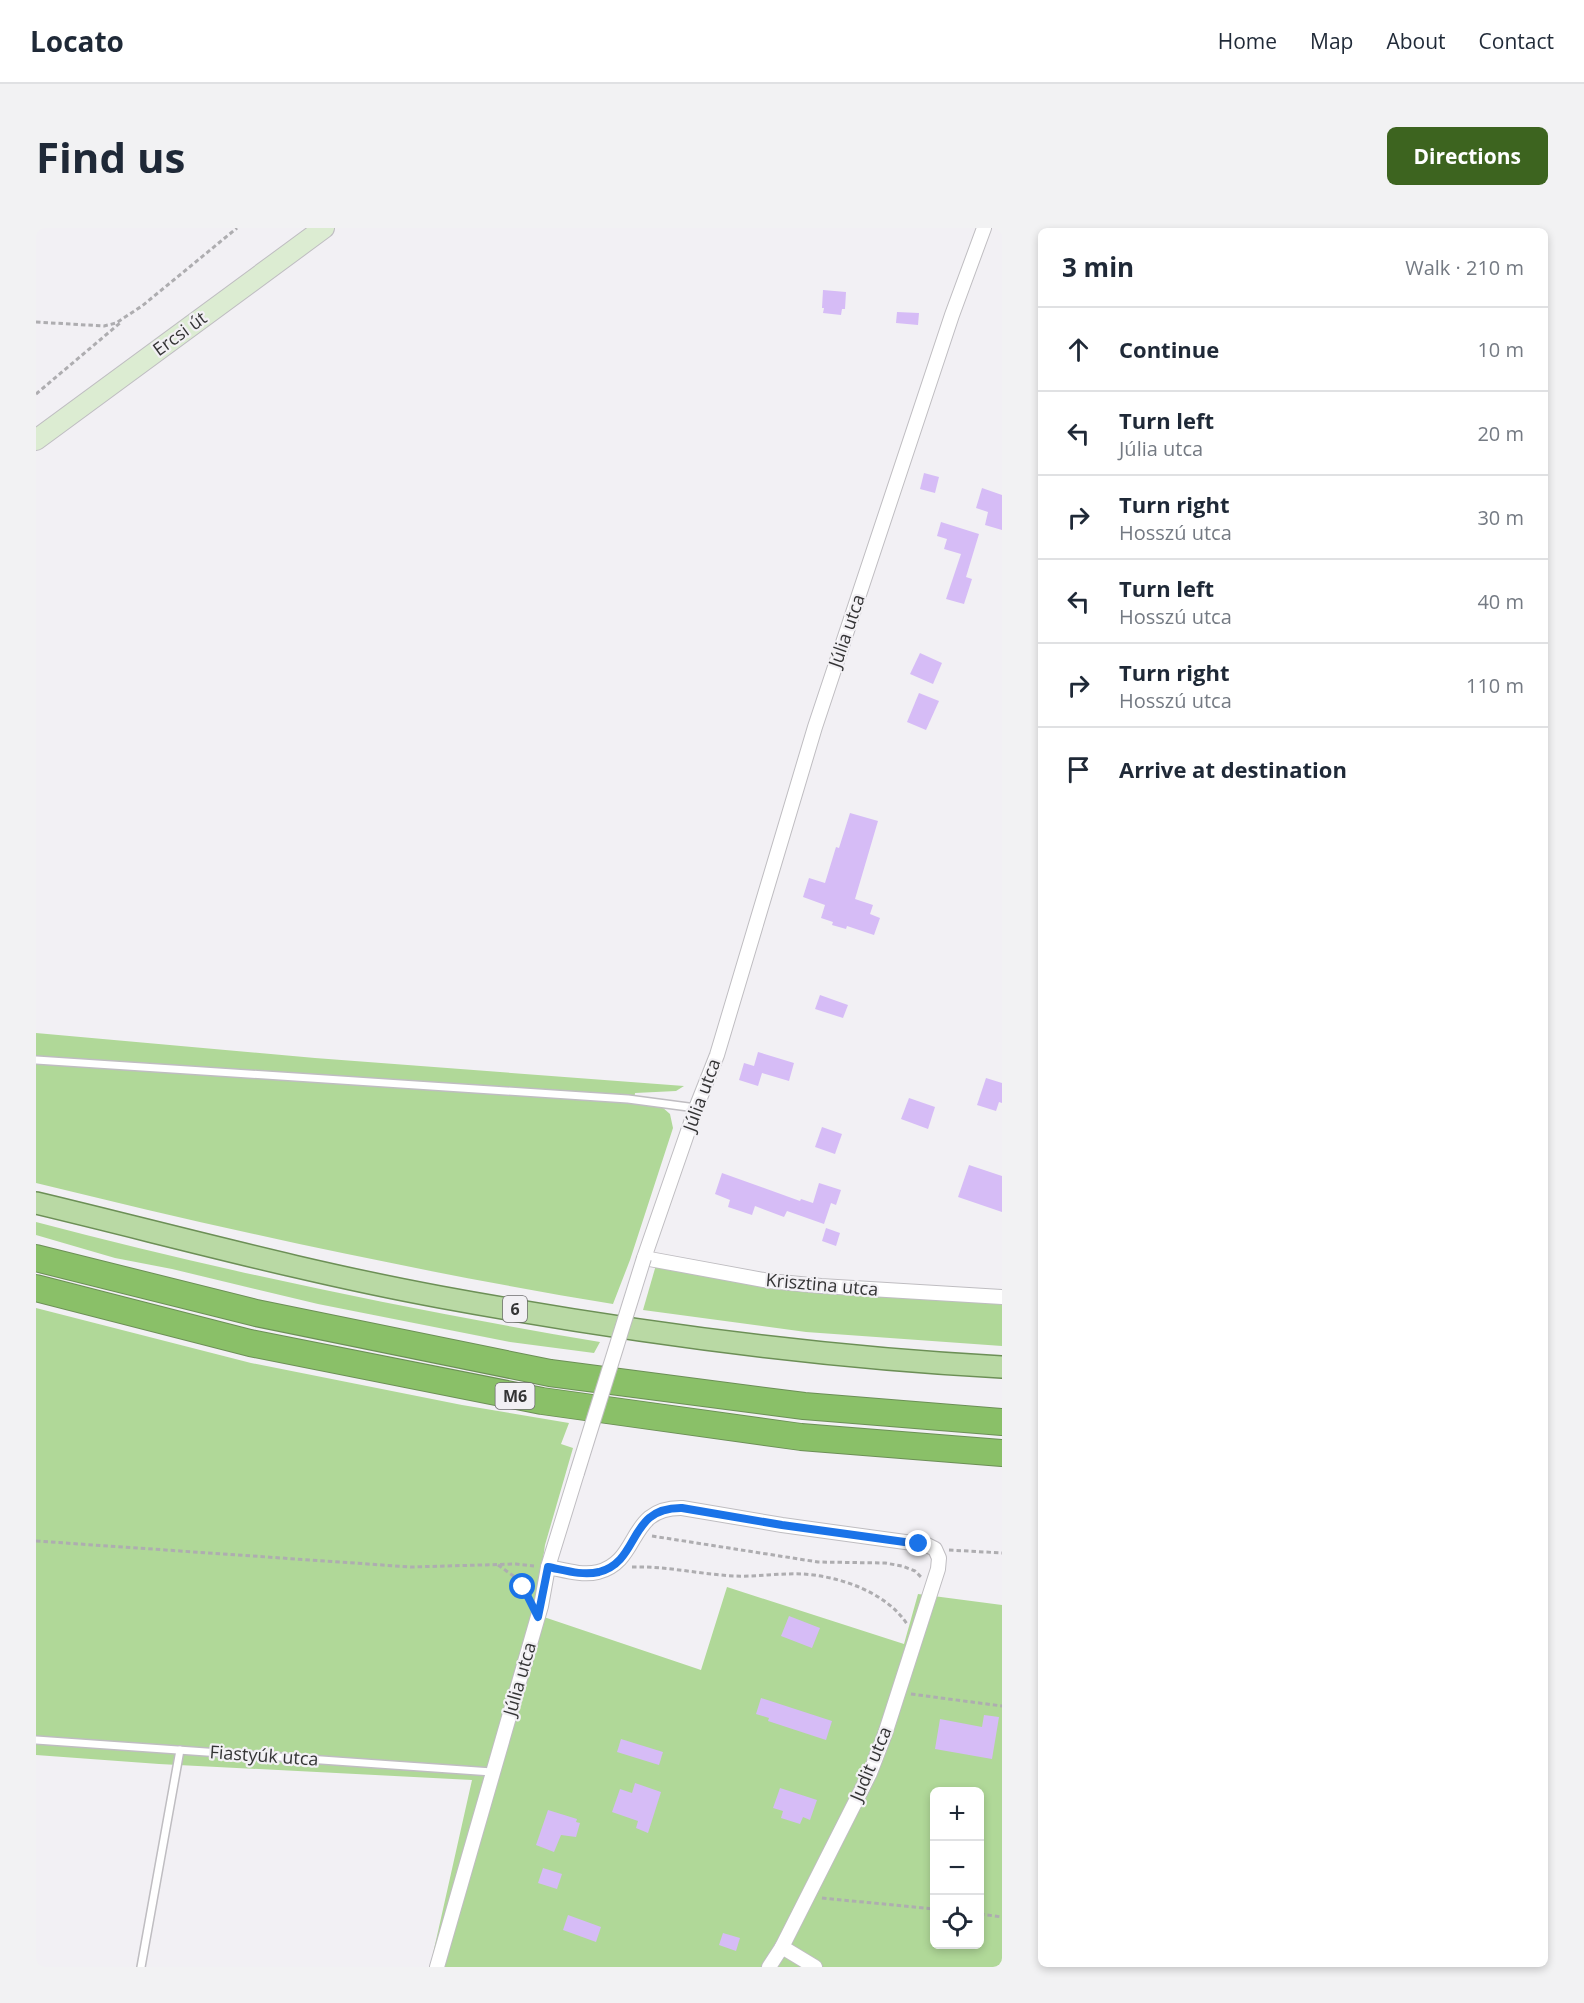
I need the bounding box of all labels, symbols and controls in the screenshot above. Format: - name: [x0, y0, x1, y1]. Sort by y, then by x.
- text: Locato: [30, 22, 124, 60]
- text: Home: [1218, 27, 1277, 55]
- text: Map: [1310, 27, 1353, 55]
- text: About: [1386, 27, 1446, 55]
- text: Contact: [1479, 27, 1554, 55]
- button: Directions: [1387, 127, 1548, 185]
- text: Find us: [36, 128, 185, 185]
- text: 3 min: [1062, 249, 1134, 285]
- text: Walk · 210 m: [1405, 254, 1524, 281]
- street label: Ercsi út: [148, 305, 211, 361]
- icon: ahead: [1062, 333, 1095, 366]
- text: Continue: [1119, 334, 1219, 364]
- text: 10 m: [1477, 336, 1524, 363]
- text: Turn left: [1119, 405, 1214, 435]
- icon: left: [1062, 417, 1095, 450]
- text: 20 m: [1477, 420, 1524, 447]
- text: Júlia utca: [1119, 435, 1203, 462]
- text: Turn right: [1119, 489, 1230, 519]
- icon: right: [1062, 501, 1095, 534]
- text: 30 m: [1477, 504, 1524, 531]
- text: Hosszú utca: [1119, 519, 1232, 546]
- text: Turn left: [1119, 573, 1214, 603]
- icon: left: [1062, 585, 1095, 618]
- text: 40 m: [1477, 588, 1524, 615]
- street label: Júlia utca: [822, 591, 870, 672]
- text: Hosszú utca: [1119, 603, 1232, 630]
- text: Turn right: [1119, 657, 1230, 687]
- icon: right: [1062, 669, 1095, 702]
- text: 110 m: [1466, 672, 1524, 699]
- text: Hosszú utca: [1119, 687, 1232, 714]
- icon: arrive: [1062, 753, 1095, 786]
- text: Arrive at destination: [1119, 754, 1347, 784]
- street label: Júlia utca: [676, 1055, 725, 1136]
- street label: Krisztina utca: [765, 1267, 879, 1301]
- road number: 6: [503, 1296, 527, 1322]
- road number: M6: [496, 1383, 534, 1409]
- route end: [905, 1530, 931, 1556]
- route start: [509, 1573, 535, 1599]
- street label: Júlia utca: [497, 1639, 541, 1720]
- street label: Judit utca: [843, 1723, 896, 1806]
- street label: Fiastyúk utca: [209, 1739, 319, 1771]
- map controls: [930, 1787, 984, 1949]
- button: +: [930, 1787, 984, 1841]
- button: −: [930, 1841, 984, 1895]
- button: locate: [930, 1895, 984, 1949]

